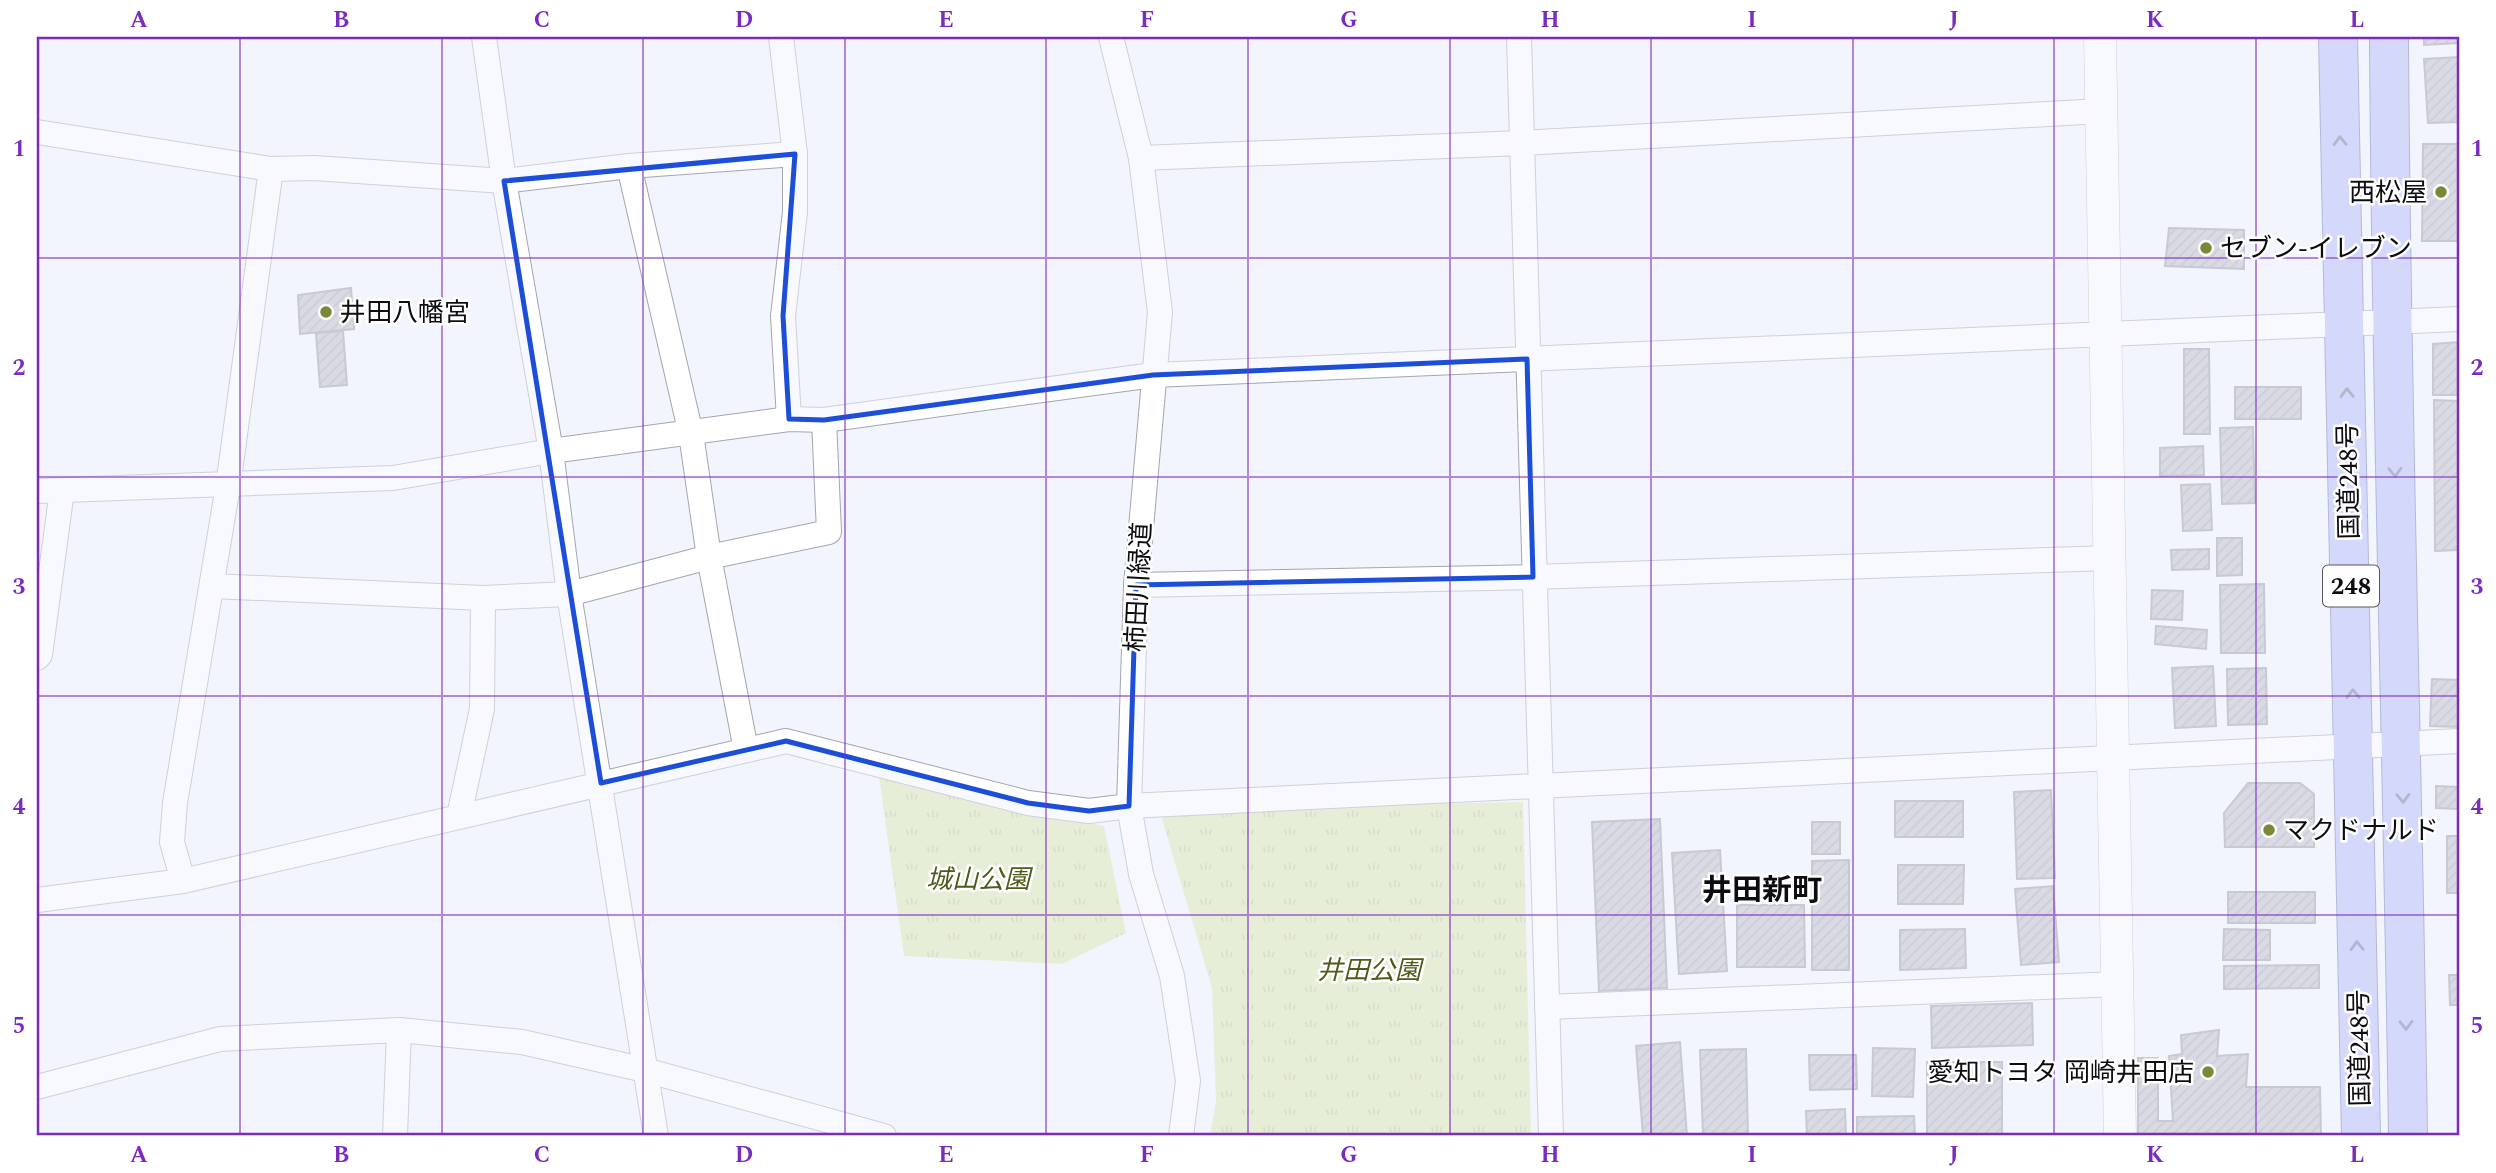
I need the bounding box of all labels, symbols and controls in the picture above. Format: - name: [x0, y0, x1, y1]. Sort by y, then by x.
- text: A: [130, 3, 148, 38]
- text: B: [333, 3, 349, 38]
- text: C: [534, 3, 550, 38]
- text: D: [735, 3, 753, 38]
- text: E: [938, 3, 954, 38]
- text: F: [1140, 3, 1154, 38]
- text: G: [1340, 3, 1358, 38]
- text: H: [1540, 3, 1560, 38]
- text: I: [1747, 3, 1757, 38]
- text: J: [1949, 3, 1959, 38]
- text: K: [2146, 3, 2164, 38]
- text: L: [2350, 3, 2364, 38]
- text: 1: [13, 132, 25, 167]
- text: 1: [2471, 132, 2483, 167]
- one-way arrow: [2333, 135, 2348, 146]
- place label: 西松屋: [2349, 173, 2427, 213]
- marker: 西松屋: [2433, 184, 2449, 200]
- place label: セブン-イレブン: [2220, 229, 2412, 269]
- marker: セブン-イレブン: [2198, 240, 2214, 256]
- place label: 井田八幡宮: [340, 293, 470, 333]
- marker: 井田八幡宮: [318, 304, 334, 320]
- text: 2: [13, 351, 26, 386]
- text: 2: [2471, 351, 2484, 386]
- one-way arrow: [2339, 387, 2354, 398]
- street label: 国道248号: [2328, 422, 2370, 540]
- one-way arrow: [2387, 467, 2402, 478]
- street label: 柿田川緑道: [1116, 521, 1162, 653]
- road number: 248: [2323, 566, 2379, 606]
- text: 3: [13, 570, 26, 605]
- text: 3: [2471, 570, 2484, 605]
- one-way arrow: [2345, 688, 2361, 698]
- text: 4: [13, 790, 26, 825]
- text: 4: [2471, 790, 2484, 825]
- one-way arrow: [2396, 793, 2411, 804]
- place label: マクドナルド: [2283, 811, 2439, 851]
- marker: マクドナルド: [2261, 822, 2277, 838]
- park label: 城山公園: [926, 860, 1034, 900]
- district label: 井田新町: [1702, 868, 1822, 914]
- one-way arrow: [2350, 940, 2365, 951]
- park label: 井田公園: [1317, 951, 1425, 991]
- street label: 国道248号: [2339, 989, 2381, 1107]
- text: 5: [13, 1009, 25, 1044]
- text: 5: [2471, 1009, 2483, 1044]
- one-way arrow: [2399, 1020, 2414, 1031]
- place label: 愛知トヨタ 岡崎井田店: [1927, 1053, 2194, 1093]
- marker: 愛知トヨタ 岡崎井田店: [2200, 1064, 2216, 1080]
- text: A: [130, 1138, 148, 1173]
- text: B: [333, 1138, 349, 1173]
- text: C: [534, 1138, 550, 1173]
- text: D: [735, 1138, 753, 1173]
- text: E: [938, 1138, 954, 1173]
- text: F: [1140, 1138, 1154, 1173]
- text: G: [1340, 1138, 1358, 1173]
- text: H: [1540, 1138, 1560, 1173]
- text: I: [1747, 1138, 1757, 1173]
- text: J: [1949, 1138, 1959, 1173]
- text: K: [2146, 1138, 2164, 1173]
- text: L: [2350, 1138, 2364, 1173]

